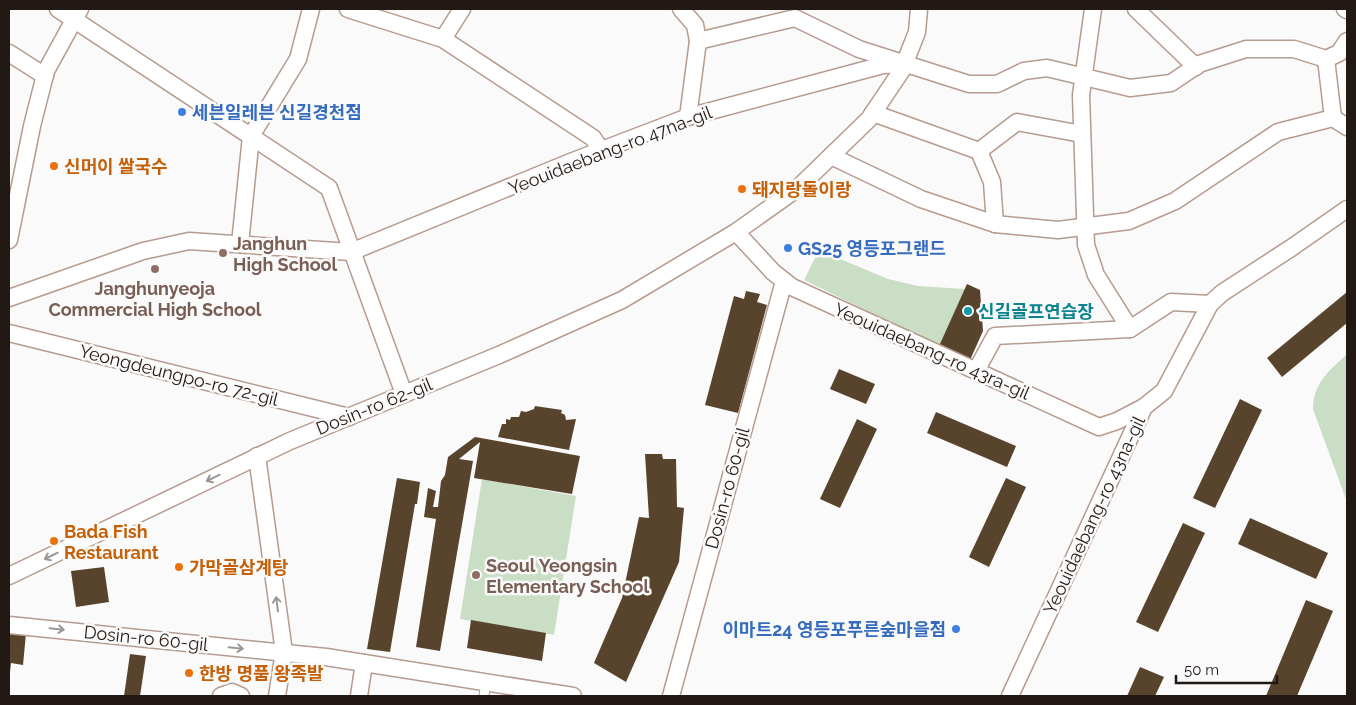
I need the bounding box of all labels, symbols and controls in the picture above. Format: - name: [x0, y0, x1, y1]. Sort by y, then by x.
- street label: Yeouidaebang-ro 47na-gil: [505, 101, 715, 199]
- place label: 세븐일레븐 신길경천점: [192, 102, 362, 123]
- marker: 세븐일레븐 신길경천점: [176, 106, 188, 118]
- place label: 신머이 쌀국수: [64, 156, 168, 177]
- marker: 신머이 쌀국수: [48, 160, 60, 172]
- place label: 돼지랑돌이랑: [752, 179, 852, 200]
- marker: 돼지랑돌이랑: [736, 183, 748, 195]
- place label: Janghun High School: [233, 233, 337, 275]
- place label: GS25 영등포그랜드: [798, 238, 946, 259]
- marker: GS25 영등포그랜드: [782, 242, 794, 254]
- marker: Janghun High School: [217, 247, 229, 259]
- marker: Janghunyeoja Commercial High School: [149, 263, 161, 275]
- place label: Janghunyeoja Commercial High School: [48, 278, 262, 320]
- street label: Yeouidaebang-ro 43ra-gil: [831, 298, 1033, 404]
- place label: 신길골프연습장: [978, 301, 1094, 322]
- marker: 신길골프연습장: [962, 305, 974, 317]
- street label: Yeongdeungpo-ro 72-gil: [77, 340, 281, 410]
- street label: Dosin-ro 62-gil: [313, 373, 435, 439]
- street label: Yeouidaebang-ro 43na-gil: [1039, 412, 1149, 617]
- street label: Dosin-ro 60-gil: [701, 425, 753, 551]
- one-way arrow: [206, 473, 221, 483]
- place label: Bada Fish Restaurant: [64, 521, 159, 563]
- marker: Bada Fish Restaurant: [48, 535, 60, 547]
- one-way arrow: [44, 552, 59, 561]
- place label: Seoul Yeongsin Elementary School: [486, 555, 650, 597]
- place label: 가막골삼계탕: [189, 557, 289, 578]
- marker: 가막골삼계탕: [173, 561, 185, 573]
- marker: Seoul Yeongsin Elementary School: [470, 569, 482, 581]
- one-way arrow: [272, 596, 282, 612]
- place label: 이마트24 영등포푸른숲마을점: [723, 619, 946, 640]
- street label: Dosin-ro 60-gil: [83, 621, 209, 655]
- marker: 이마트24 영등포푸른숲마을점: [950, 623, 962, 635]
- one-way arrow: [49, 625, 65, 634]
- one-way arrow: [228, 643, 244, 652]
- scale bar: [1176, 652, 1277, 684]
- text: 50 m: [1184, 661, 1219, 679]
- place label: 한방 명품 왕족발: [199, 663, 324, 684]
- marker: 한방 명품 왕족발: [183, 667, 195, 679]

